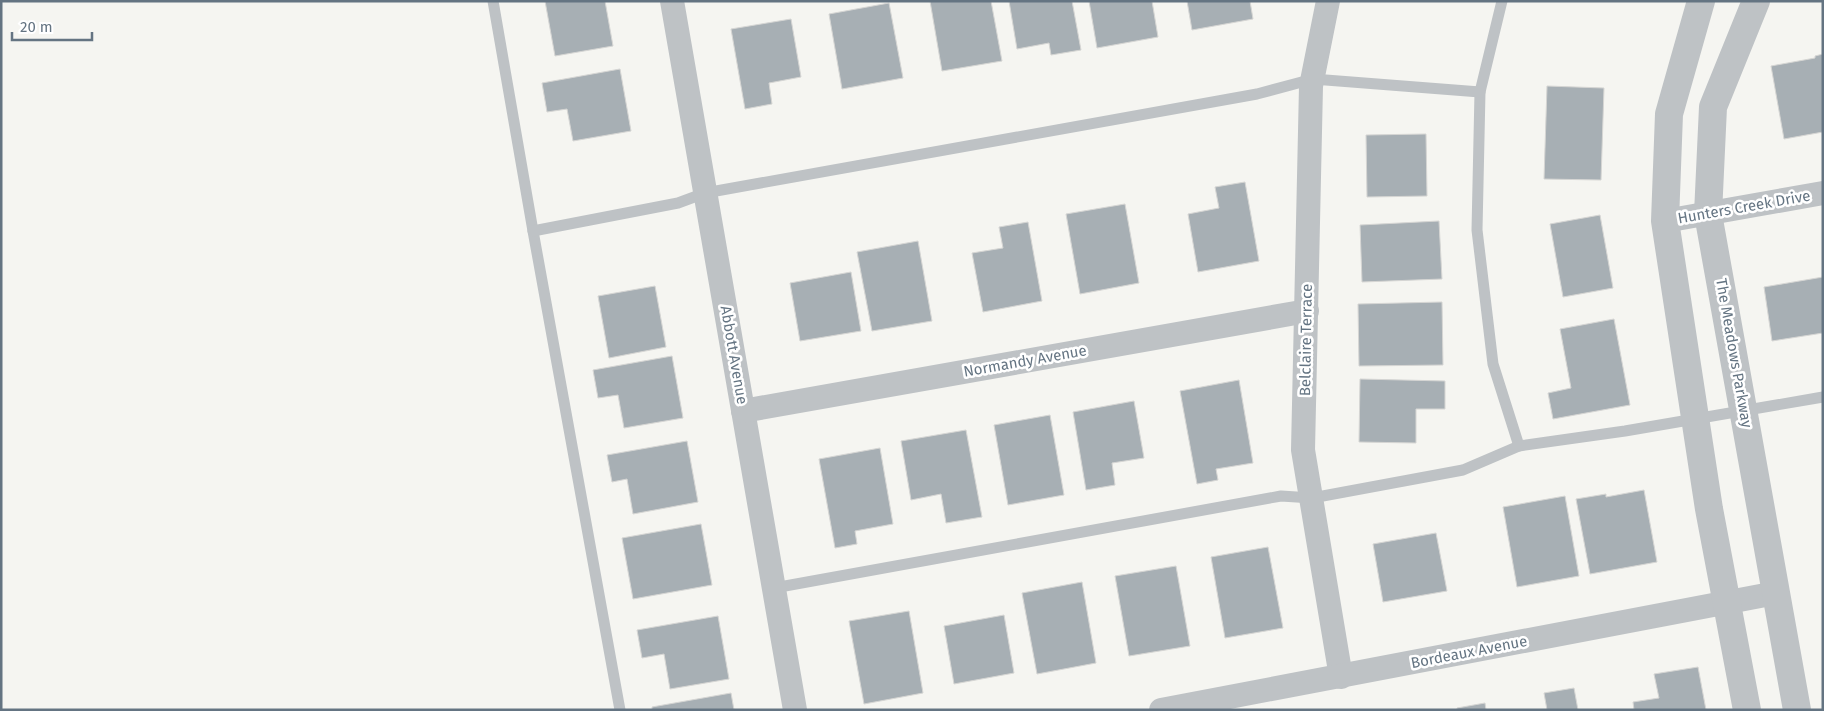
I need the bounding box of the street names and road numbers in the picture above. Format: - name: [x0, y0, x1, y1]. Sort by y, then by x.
- street label: Hunters Creek Drive: [1676, 186, 1812, 228]
- street label: The Meadows Parkway: [1712, 277, 1756, 430]
- street label: Belclaire Terrace: [1296, 284, 1316, 396]
- street label: Abbott Avenue: [716, 304, 752, 406]
- street label: Normandy Avenue: [962, 341, 1088, 381]
- street label: Bordeaux Avenue: [1409, 632, 1529, 672]

